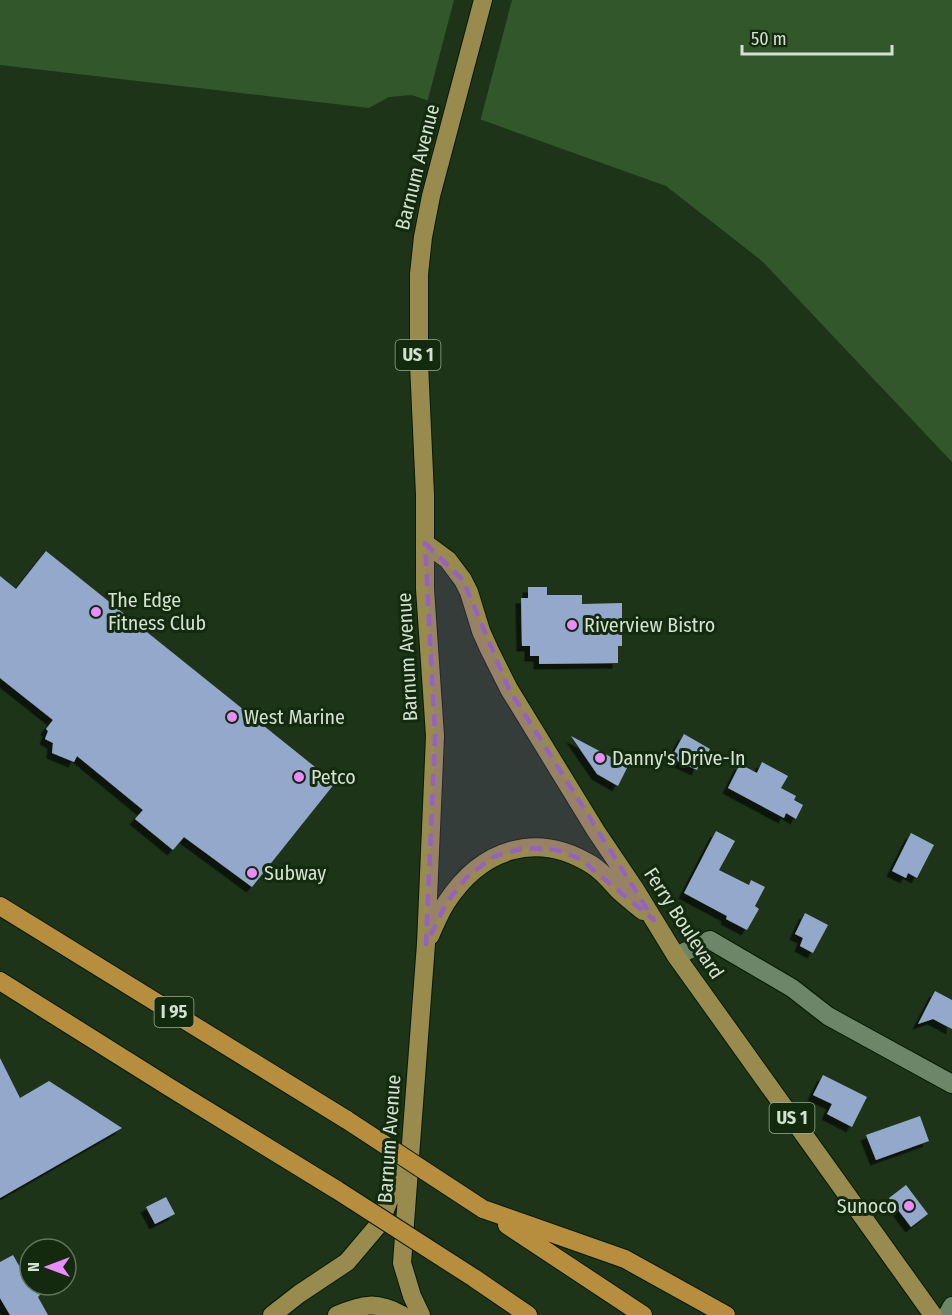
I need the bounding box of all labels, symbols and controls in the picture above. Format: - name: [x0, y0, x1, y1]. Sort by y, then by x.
- scale bar: [742, 18, 892, 56]
- text: 50 m: [751, 28, 787, 50]
- street label: Barnum Avenue: [390, 102, 444, 232]
- road number: US 1: [396, 340, 440, 370]
- place label: The Edge Fitness Club: [108, 588, 206, 635]
- street label: Barnum Avenue: [392, 592, 422, 722]
- marker: The Edge Fitness Club: [89, 605, 103, 619]
- place label: Riverview Bistro: [584, 613, 715, 637]
- marker: Riverview Bistro: [565, 618, 579, 632]
- place label: West Marine: [244, 705, 345, 729]
- marker: West Marine: [225, 710, 239, 724]
- place label: Danny's Drive-In: [612, 746, 746, 770]
- marker: Danny's Drive-In: [593, 751, 607, 765]
- place label: Petco: [311, 765, 356, 789]
- marker: Petco: [292, 770, 306, 784]
- place label: Subway: [264, 861, 326, 885]
- street label: Ferry Boulevard: [639, 863, 729, 983]
- marker: Subway: [245, 866, 259, 880]
- road number: I 95: [154, 997, 194, 1027]
- street label: Barnum Avenue: [373, 1074, 405, 1204]
- road number: US 1: [770, 1103, 814, 1133]
- place label: Sunoco: [837, 1194, 897, 1218]
- marker: Sunoco: [902, 1199, 916, 1213]
- north arrow: [18, 1237, 78, 1297]
- text: N: [24, 1262, 43, 1272]

